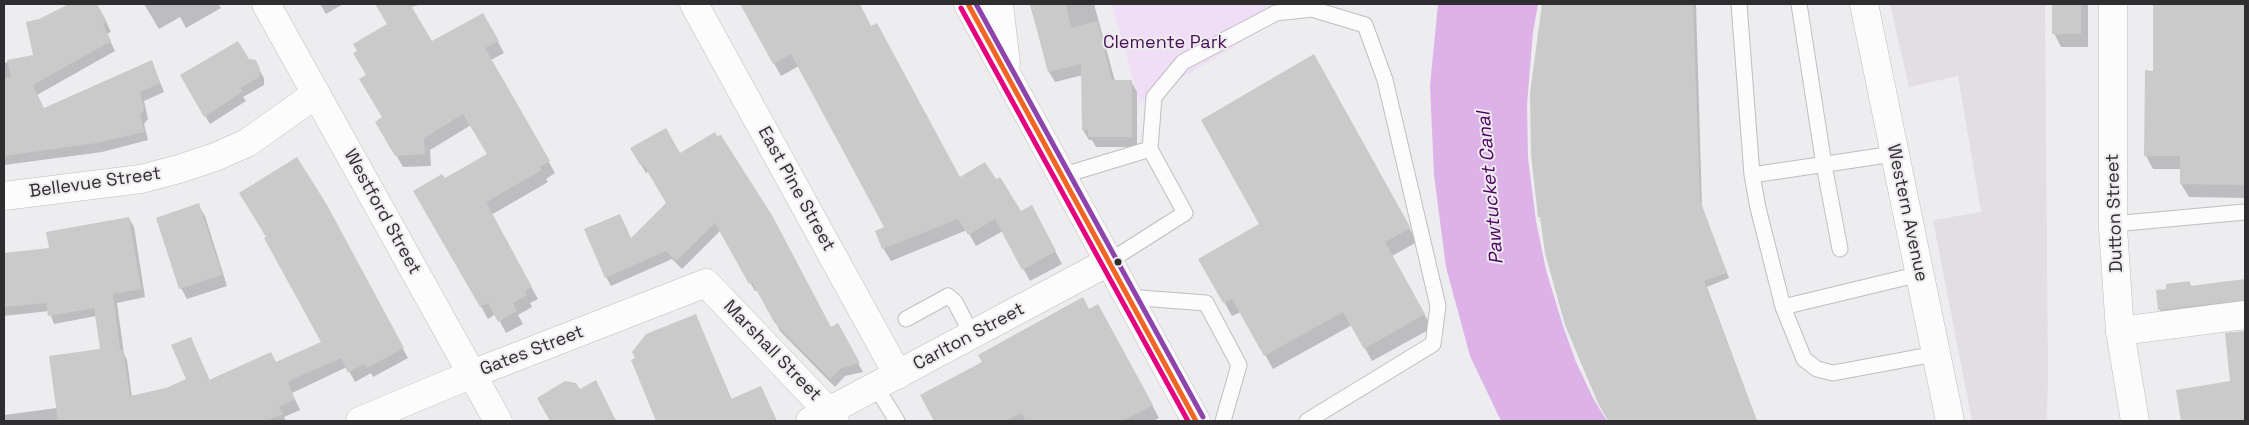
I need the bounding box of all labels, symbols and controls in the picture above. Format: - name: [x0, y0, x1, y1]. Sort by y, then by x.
- park label: Clemente Park: [1103, 32, 1227, 54]
- water label: Pawtucket Canal: [1473, 111, 1509, 265]
- street label: East Pine Street: [753, 123, 839, 255]
- street label: Western Avenue: [1882, 142, 1932, 284]
- street label: Westford Street: [339, 146, 425, 278]
- street label: Dutton Street: [2102, 153, 2128, 273]
- street label: Bellevue Street: [28, 163, 162, 203]
- unlabelled marker: [1113, 257, 1123, 267]
- street label: Marshall Street: [718, 296, 826, 406]
- street label: Carlton Street: [910, 299, 1028, 375]
- street label: Gates Street: [477, 321, 587, 381]

